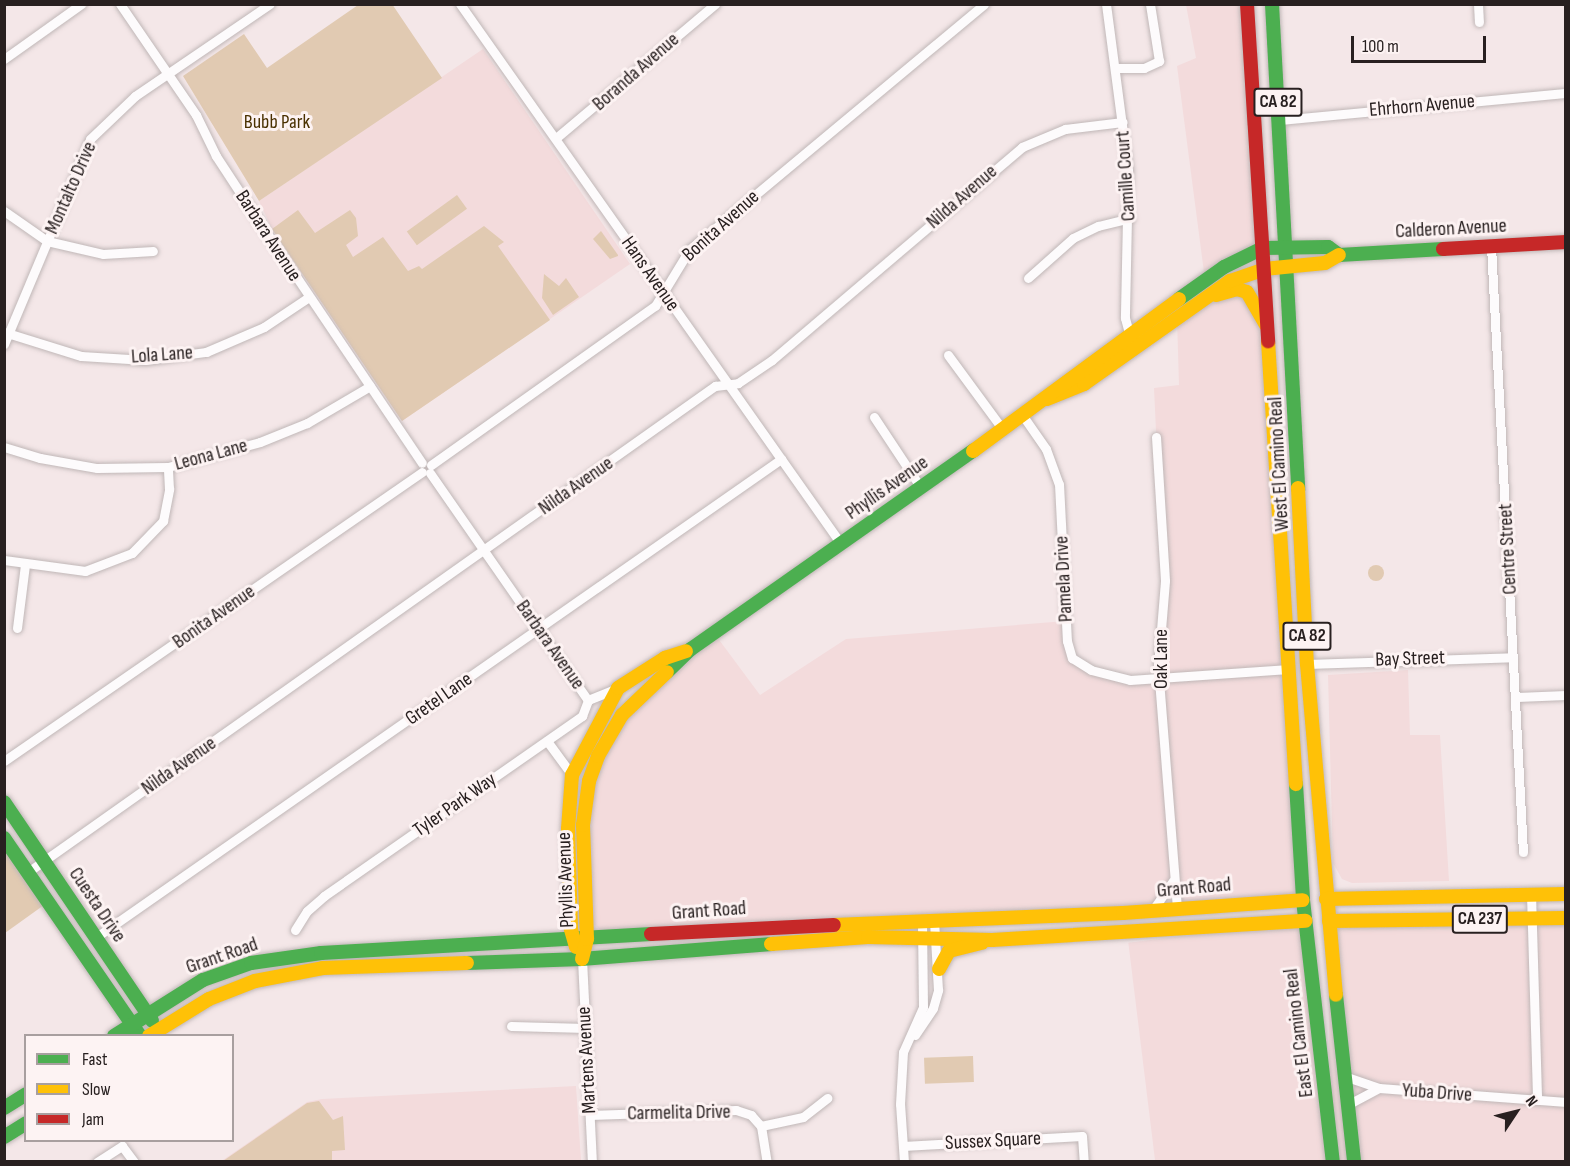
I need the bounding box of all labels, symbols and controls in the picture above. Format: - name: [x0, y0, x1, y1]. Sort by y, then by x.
- scale bar: [1354, 24, 1489, 62]
- street label: Boranda Avenue: [588, 28, 684, 116]
- text: 100 m: [1362, 36, 1399, 57]
- road number: CA 82: [1252, 87, 1304, 117]
- street label: Ehrhorn Avenue: [1368, 89, 1476, 123]
- park label: Bubb Park: [244, 110, 310, 134]
- street label: Camille Court: [1111, 130, 1141, 222]
- street label: Montalto Drive: [40, 138, 102, 238]
- street label: Nilda Avenue: [922, 160, 1002, 234]
- street label: Bonita Avenue: [678, 185, 764, 267]
- street label: Barbara Avenue: [230, 186, 306, 286]
- street label: Calderon Avenue: [1395, 214, 1507, 244]
- street label: Hans Avenue: [616, 232, 684, 316]
- street label: Lola Lane: [130, 341, 194, 369]
- street label: West El Camino Real: [1263, 396, 1295, 532]
- street label: Leona Lane: [172, 434, 250, 476]
- street label: Phyllis Avenue: [841, 451, 933, 525]
- street label: Nilda Avenue: [534, 452, 618, 520]
- street label: Centre Street: [1494, 503, 1522, 595]
- street label: Pamela Drive: [1050, 535, 1078, 623]
- street label: Bonita Avenue: [168, 580, 260, 654]
- street label: Barbara Avenue: [510, 596, 590, 694]
- road number: CA 82: [1282, 621, 1332, 651]
- street label: Oak Lane: [1149, 629, 1173, 689]
- street label: Bay Street: [1375, 646, 1445, 672]
- street label: Gretel Lane: [401, 667, 477, 731]
- street label: Nilda Avenue: [137, 732, 221, 800]
- street label: Tyler Park Way: [409, 768, 501, 842]
- street label: Phyllis Avenue: [552, 832, 580, 928]
- street label: Cuesta Drive: [63, 863, 131, 947]
- street label: Grant Road: [1156, 873, 1232, 903]
- street label: Grant Road: [671, 896, 747, 926]
- road number: CA 237: [1452, 904, 1508, 934]
- street label: Grant Road: [183, 933, 261, 979]
- street label: East El Camino Real: [1279, 967, 1319, 1099]
- street label: Martens Avenue: [572, 1006, 602, 1114]
- legend: [24, 1034, 234, 1142]
- text: Fast: [82, 1049, 107, 1070]
- text: Slow: [82, 1079, 111, 1100]
- street label: Yuba Drive: [1401, 1079, 1473, 1107]
- north arrow: [1486, 1082, 1546, 1142]
- text: N: [1521, 1092, 1541, 1110]
- street label: Carmelita Drive: [627, 1100, 731, 1126]
- text: Jam: [82, 1109, 104, 1130]
- street label: Sussex Square: [944, 1127, 1042, 1155]

